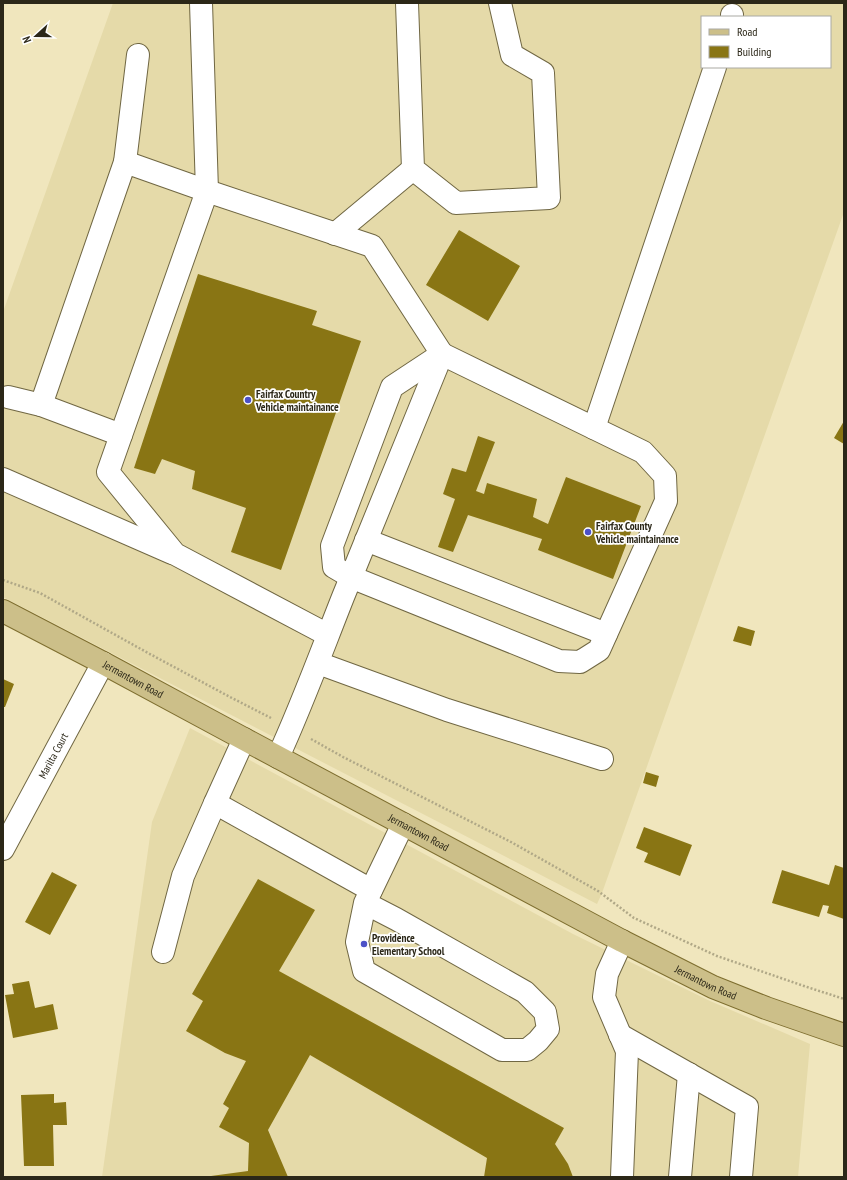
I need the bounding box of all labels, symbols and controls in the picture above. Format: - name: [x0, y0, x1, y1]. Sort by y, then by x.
- north arrow: [16, 16, 56, 56]
- legend: [701, 16, 831, 68]
- text: Road: [737, 24, 757, 39]
- text: N: [19, 34, 34, 45]
- text: Building: [737, 44, 772, 59]
- place label: Fairfax Country Vehicle maintainance: [255, 387, 339, 414]
- marker: Fairfax Country Vehicle maintainance: [243, 395, 253, 405]
- place label: Fairfax County Vehicle maintainance: [595, 519, 679, 546]
- marker: Fairfax County Vehicle maintainance: [583, 527, 593, 537]
- street label: Jermantown Road: [100, 657, 166, 701]
- street label: Marilta Court: [35, 730, 71, 781]
- street label: Jermantown Road: [385, 810, 452, 854]
- place label: Providence Elementary School: [372, 931, 445, 958]
- marker: Providence Elementary School: [359, 939, 369, 949]
- street label: Jermantown Road: [672, 961, 739, 1003]

